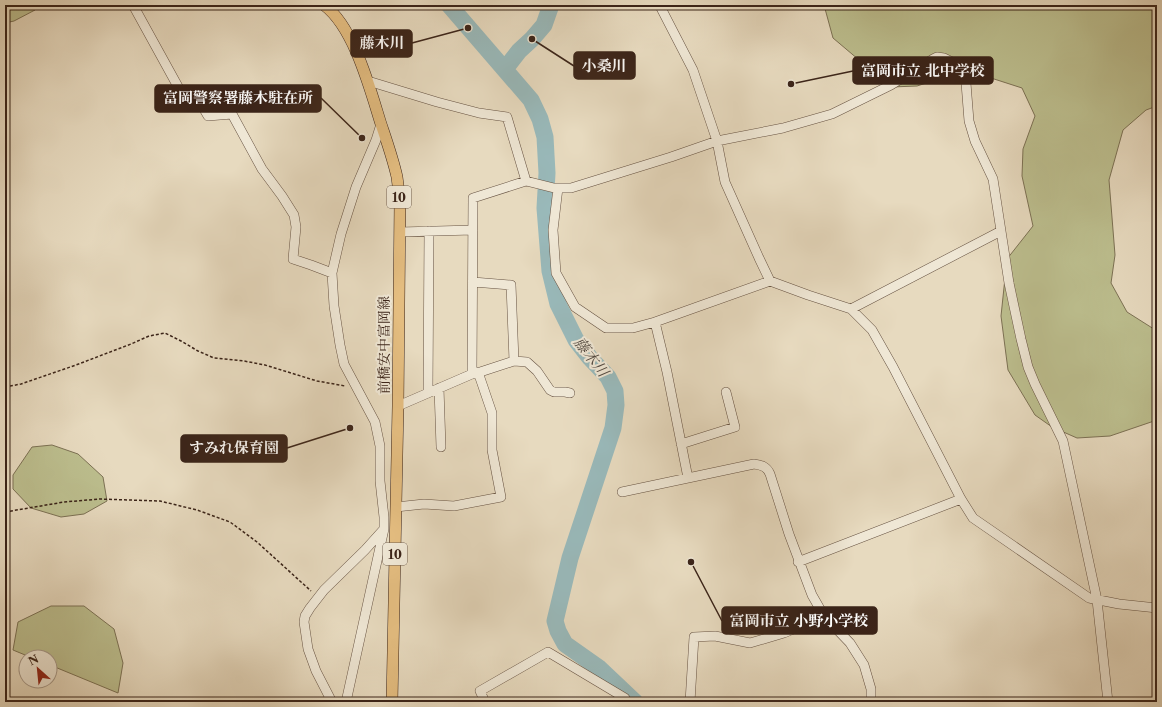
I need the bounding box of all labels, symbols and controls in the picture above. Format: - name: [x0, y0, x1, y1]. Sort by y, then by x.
- callout: 藤木川: [351, 30, 412, 57]
- text: 藤木川: [359, 33, 405, 52]
- callout: 小桑川: [574, 52, 635, 79]
- text: 小桑川: [581, 56, 627, 75]
- callout: 富岡市立 北中学校: [853, 57, 993, 84]
- text: 富岡市立 北中学校: [861, 61, 985, 80]
- callout: 富岡警察署藤木駐在所: [155, 85, 321, 112]
- text: 富岡警察署藤木駐在所: [163, 88, 313, 107]
- road number: 10: [387, 186, 411, 208]
- street label: 前橋安中富岡線: [375, 296, 393, 394]
- water label: 藤木川: [570, 333, 614, 382]
- callout: すみれ保育園: [181, 435, 287, 462]
- text: すみれ保育園: [189, 438, 279, 457]
- road number: 10: [383, 543, 407, 565]
- callout: 富岡市立 小野小学校: [722, 607, 877, 634]
- text: 富岡市立 小野小学校: [730, 611, 868, 630]
- north arrow: [18, 649, 58, 689]
- text: N: [26, 651, 41, 668]

